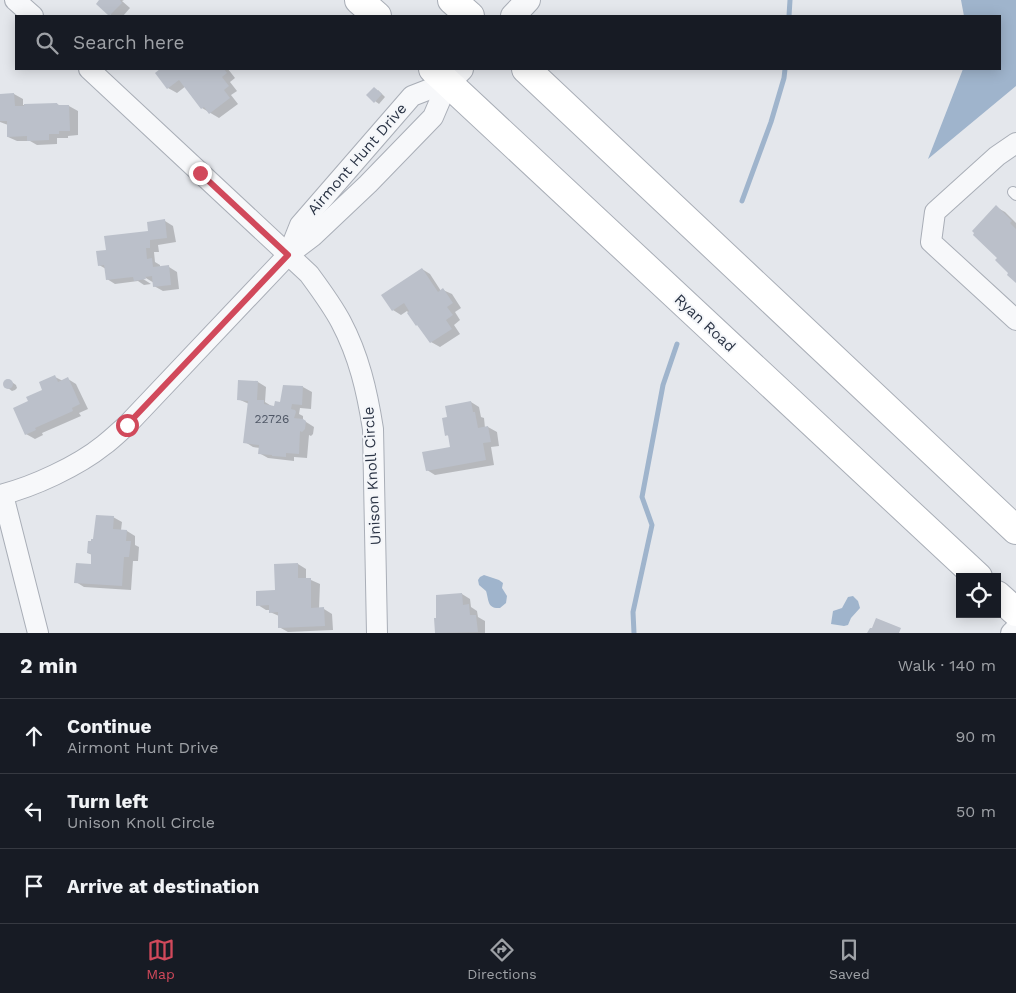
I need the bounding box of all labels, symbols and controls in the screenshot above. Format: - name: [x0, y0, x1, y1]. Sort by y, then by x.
- search box: [15, 15, 1001, 70]
- icon: search: [33, 29, 61, 57]
- text: Search here: [73, 31, 184, 54]
- street label: Airmont Hunt Drive: [304, 100, 410, 218]
- route end: [189, 162, 212, 185]
- street label: Ryan Road: [671, 290, 739, 356]
- street label: Unison Knoll Circle: [359, 406, 385, 546]
- house number: 22726: [255, 412, 289, 426]
- route start: [116, 414, 139, 437]
- map controls: [956, 573, 1001, 618]
- button: locate: [956, 573, 1001, 618]
- text: 2 min: [20, 653, 77, 678]
- text: Walk · 140 m: [898, 656, 996, 675]
- text: Continue: [67, 715, 151, 738]
- icon: ahead: [20, 722, 48, 750]
- text: 90 m: [955, 727, 996, 746]
- text: Airmont Hunt Drive: [67, 738, 218, 757]
- text: Turn left: [67, 790, 148, 813]
- icon: left: [20, 797, 48, 825]
- text: 50 m: [956, 802, 996, 821]
- text: Unison Knoll Circle: [67, 813, 215, 832]
- icon: arrive: [20, 872, 48, 900]
- text: Arrive at destination: [67, 875, 259, 898]
- tab: Map: [146, 936, 175, 982]
- tab: Directions: [467, 936, 537, 982]
- tab: Saved: [829, 936, 870, 982]

